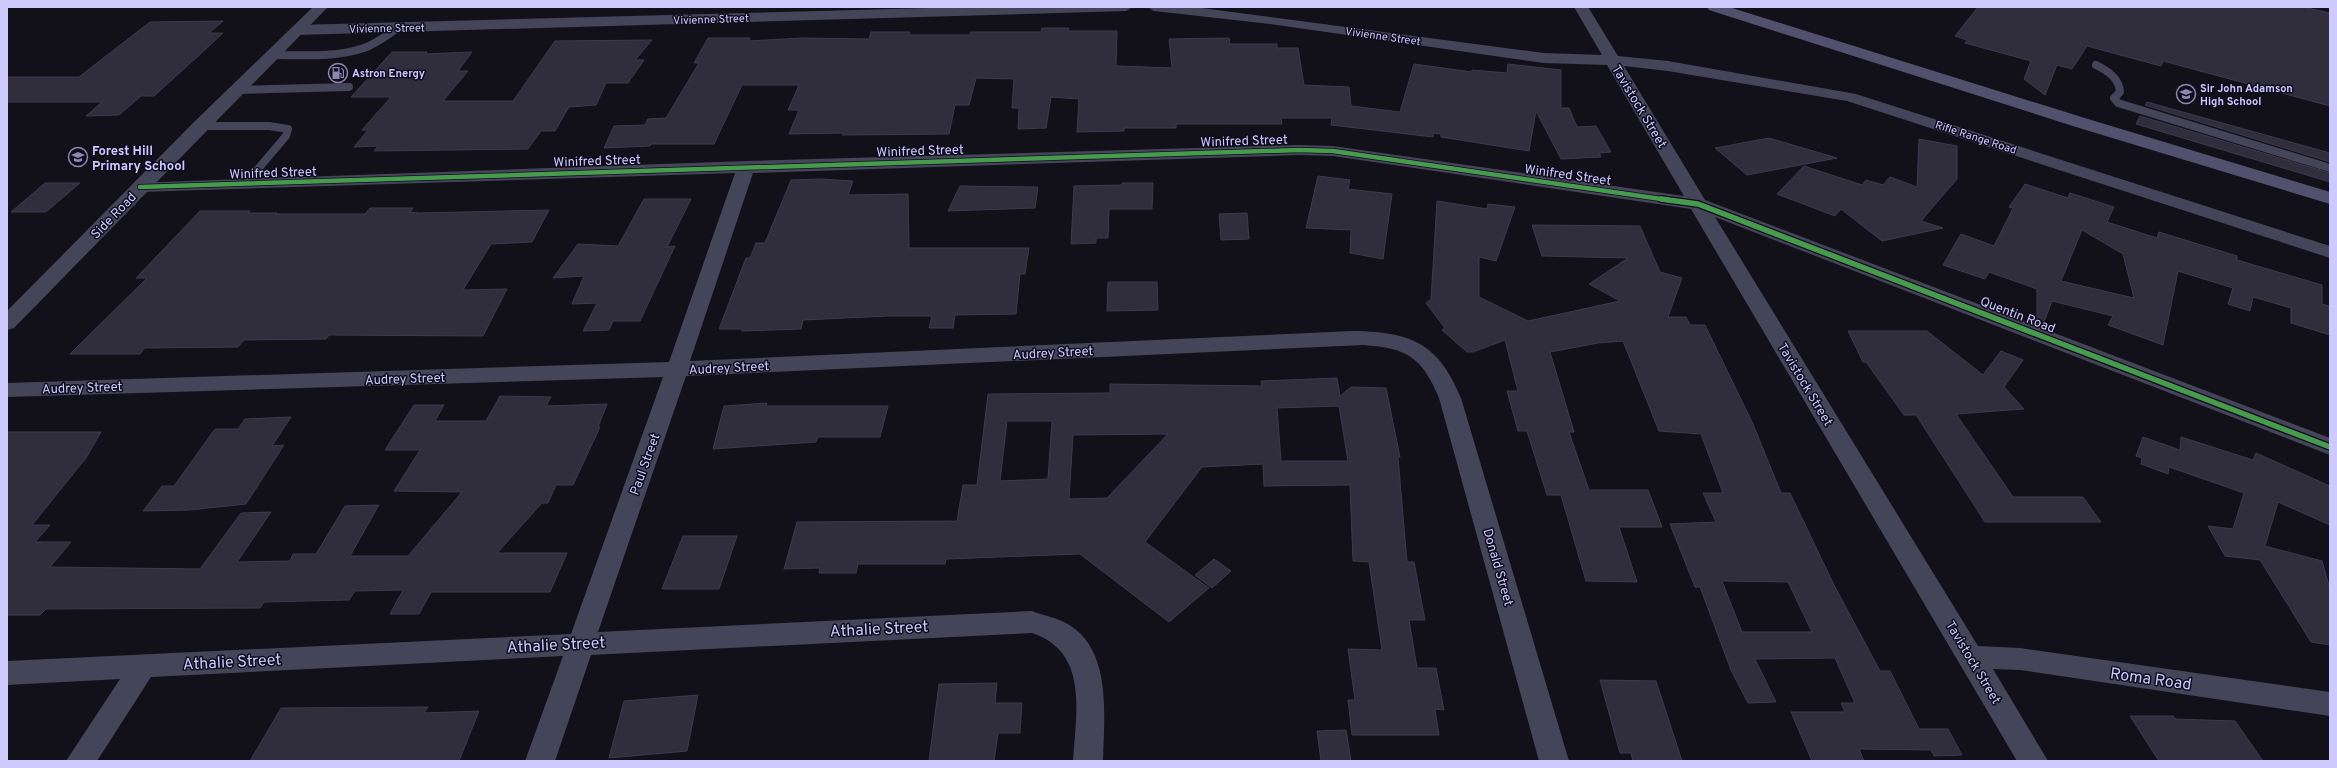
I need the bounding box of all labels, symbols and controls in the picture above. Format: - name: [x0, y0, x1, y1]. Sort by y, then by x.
- street label: Vivienne Street: [673, 12, 749, 28]
- street label: Vivienne Street: [349, 21, 425, 37]
- street label: Vivienne Street: [1344, 25, 1421, 49]
- fuel station icon: Astron Energy: [327, 62, 349, 84]
- street label: Tavistock Street: [1607, 63, 1669, 151]
- place label: Astron Energy: [352, 67, 425, 81]
- place label: Sir John Adamson High School: [2200, 82, 2293, 109]
- school or university icon: Sir John Adamson High School: [2175, 83, 2197, 105]
- street label: Rifle Range Road: [1933, 118, 2018, 158]
- street label: Winifred Street: [1200, 132, 1288, 152]
- street label: Winifred Street: [876, 142, 964, 162]
- place label: Forest Hill Primary School: [92, 144, 185, 175]
- school or university icon: Forest Hill Primary School: [67, 146, 89, 168]
- street label: Winifred Street: [553, 152, 641, 172]
- street label: Winifred Street: [1523, 162, 1612, 190]
- street label: Winifred Street: [229, 164, 317, 184]
- street label: Side Road: [88, 190, 141, 243]
- street label: Quentin Road: [1977, 294, 2057, 338]
- street label: Tavistock Street: [1773, 341, 1835, 429]
- street label: Audrey Street: [1012, 344, 1094, 364]
- street label: Audrey Street: [688, 359, 770, 379]
- street label: Audrey Street: [365, 371, 446, 389]
- street label: Audrey Street: [42, 380, 123, 398]
- street label: Paul Street: [627, 432, 664, 498]
- street label: Donald Street: [1478, 527, 1516, 608]
- street label: Athalie Street: [829, 617, 929, 643]
- street label: Tavistock Street: [1941, 619, 2003, 707]
- street label: Athalie Street: [506, 633, 606, 659]
- street label: Athalie Street: [182, 650, 282, 676]
- street label: Roma Road: [2109, 664, 2193, 696]

